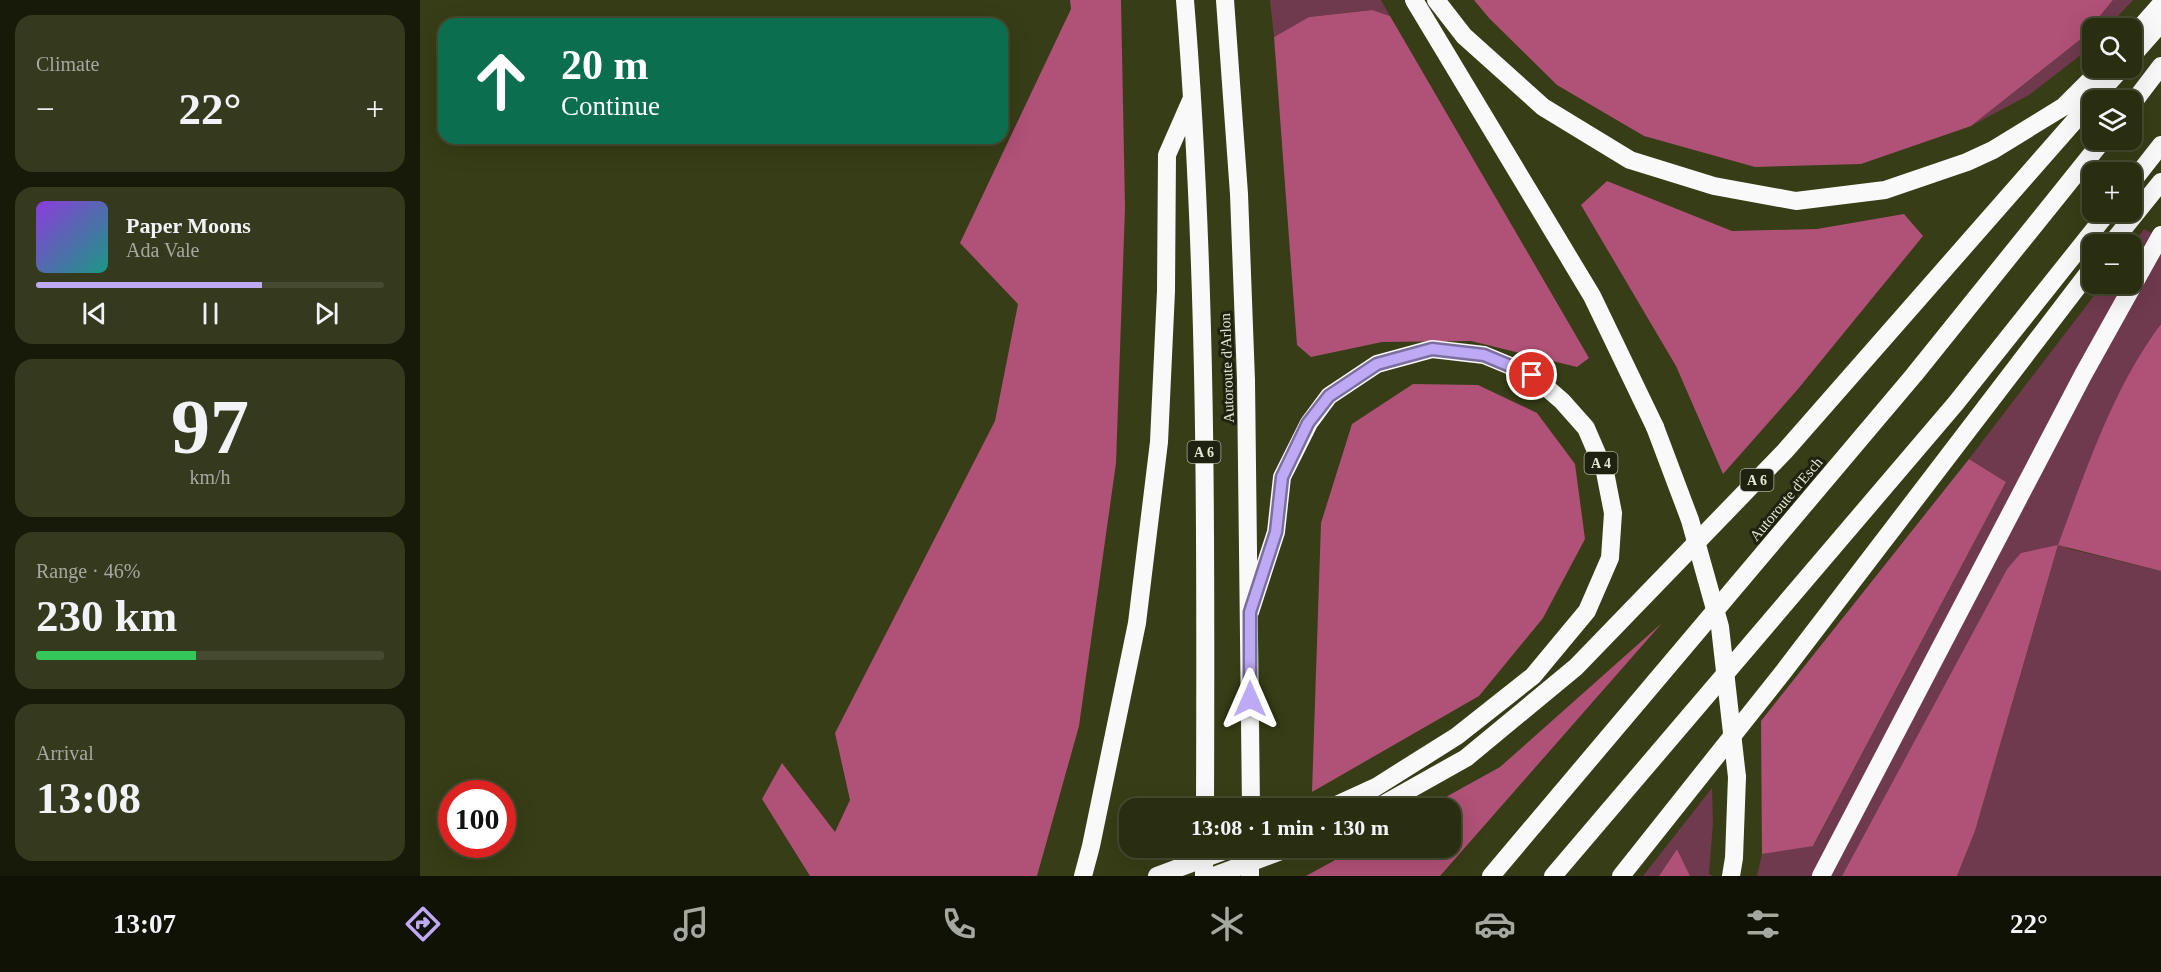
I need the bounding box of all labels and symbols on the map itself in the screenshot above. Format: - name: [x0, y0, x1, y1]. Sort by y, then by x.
- street label: Autoroute d'Arlon: [1217, 312, 1237, 423]
- pin: [1506, 349, 1557, 400]
- road number: A 6: [1188, 441, 1220, 463]
- road number: A 4: [1584, 452, 1618, 474]
- street label: Autoroute d'Esch: [1746, 454, 1826, 544]
- road number: A 6: [1740, 469, 1774, 491]
- position arrow: [1218, 667, 1282, 731]
- speed limit sign: 100: [438, 780, 516, 858]

